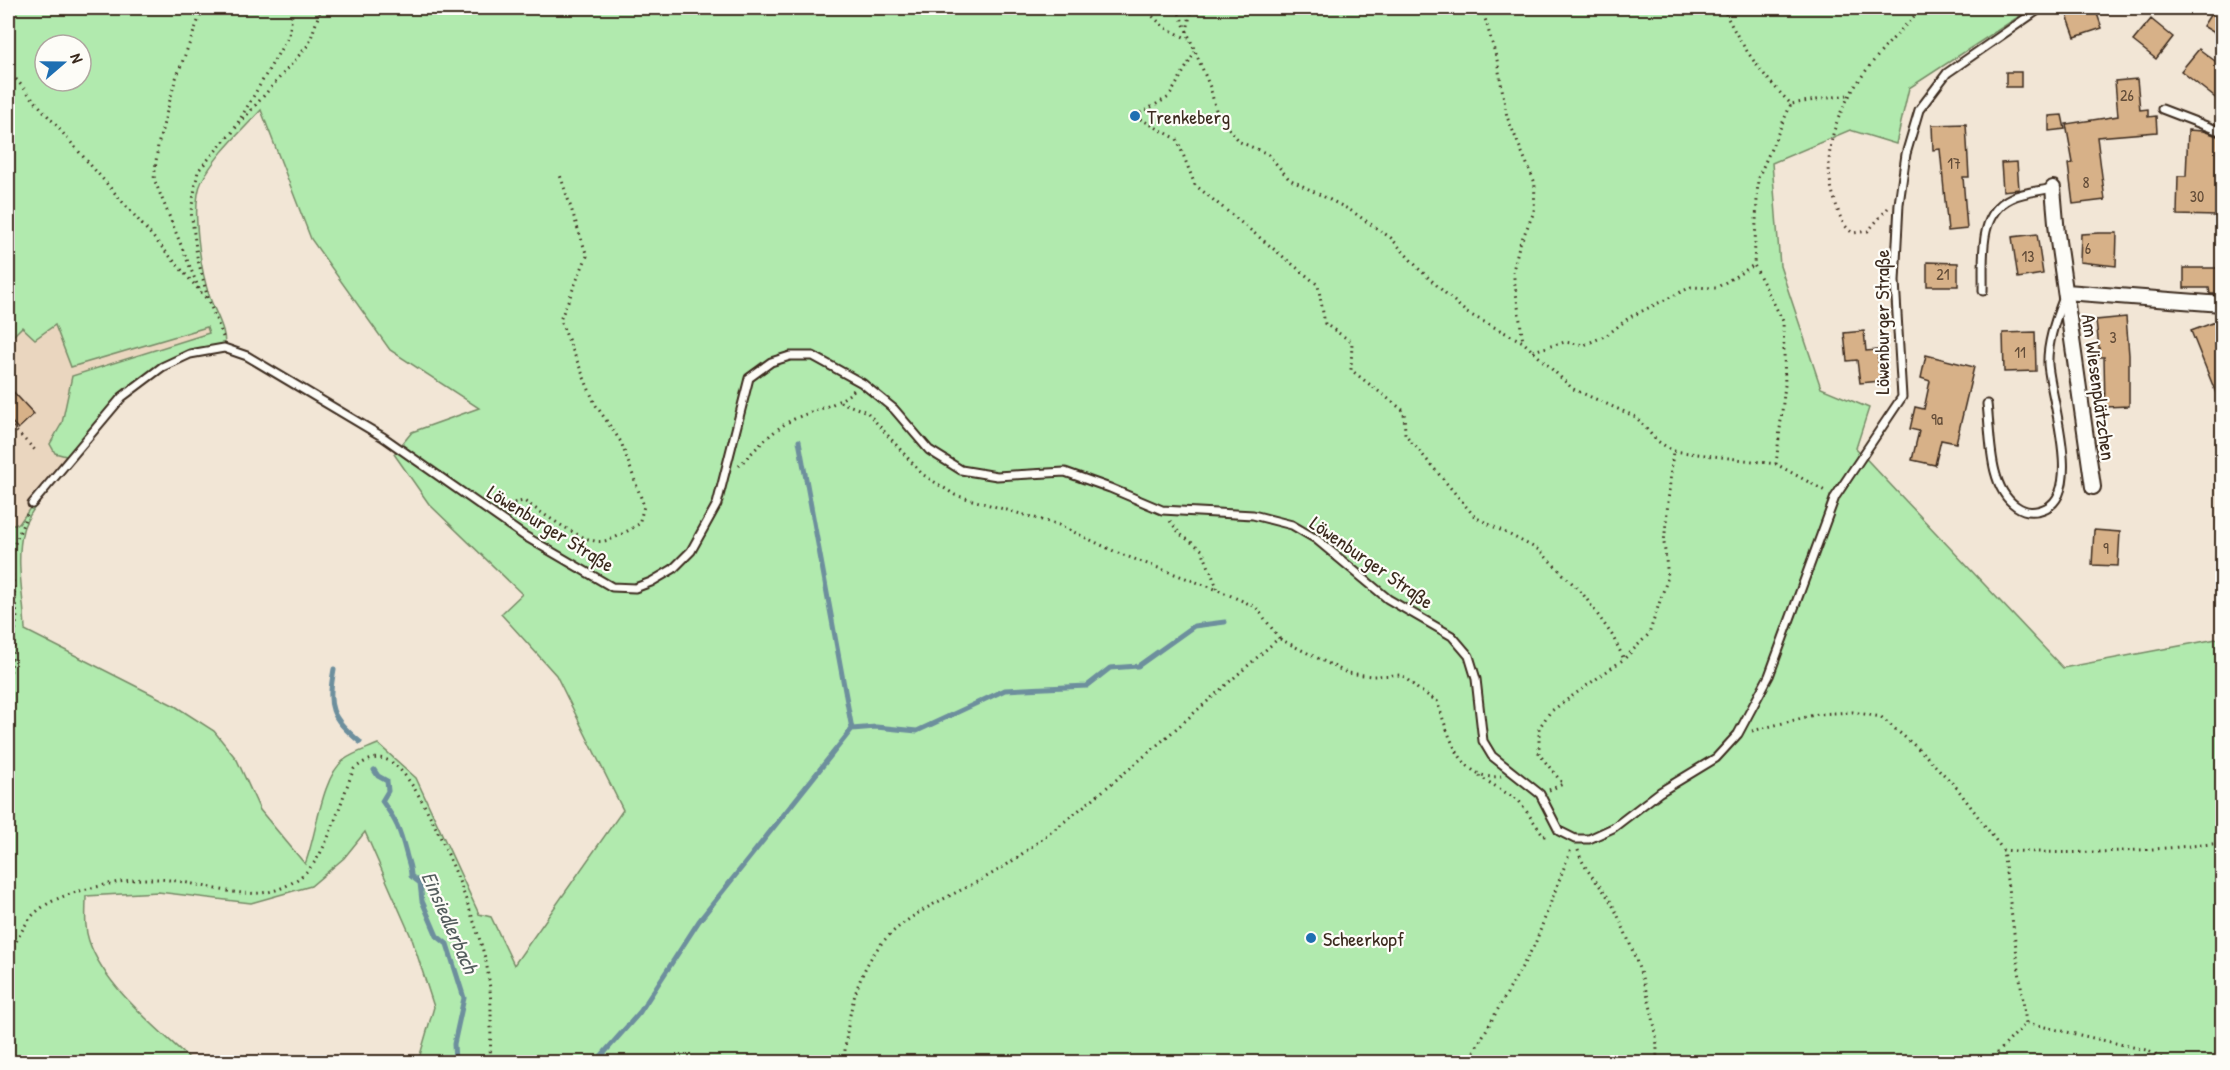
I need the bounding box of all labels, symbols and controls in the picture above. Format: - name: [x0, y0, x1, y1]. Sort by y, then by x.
- north arrow: [33, 33, 93, 93]
- text: N: [65, 50, 89, 66]
- house number: 26: [2120, 84, 2134, 106]
- place label: Trenkeberg: [1147, 103, 1230, 130]
- marker: Trenkeberg: [1128, 109, 1142, 123]
- house number: 17: [1947, 152, 1961, 174]
- house number: 8: [2083, 171, 2090, 193]
- house number: 30: [2190, 185, 2204, 207]
- house number: 6: [2085, 237, 2091, 259]
- house number: 13: [2022, 245, 2034, 267]
- street label: Löwenburger Straße: [1868, 249, 1895, 395]
- house number: 21: [1936, 263, 1950, 285]
- street label: Am Wiesenplätzchen: [2075, 312, 2123, 462]
- house number: 3: [2109, 326, 2117, 348]
- house number: 11: [2014, 341, 2026, 363]
- house number: 9a: [1931, 408, 1943, 430]
- street label: Löwenburger Straße: [482, 478, 620, 578]
- street label: Löwenburger Straße: [1305, 509, 1439, 615]
- house number: 9: [2103, 537, 2109, 559]
- water label: Einsiedlerbach: [415, 866, 486, 979]
- place label: Scheerkopf: [1323, 925, 1404, 952]
- marker: Scheerkopf: [1304, 931, 1318, 945]

